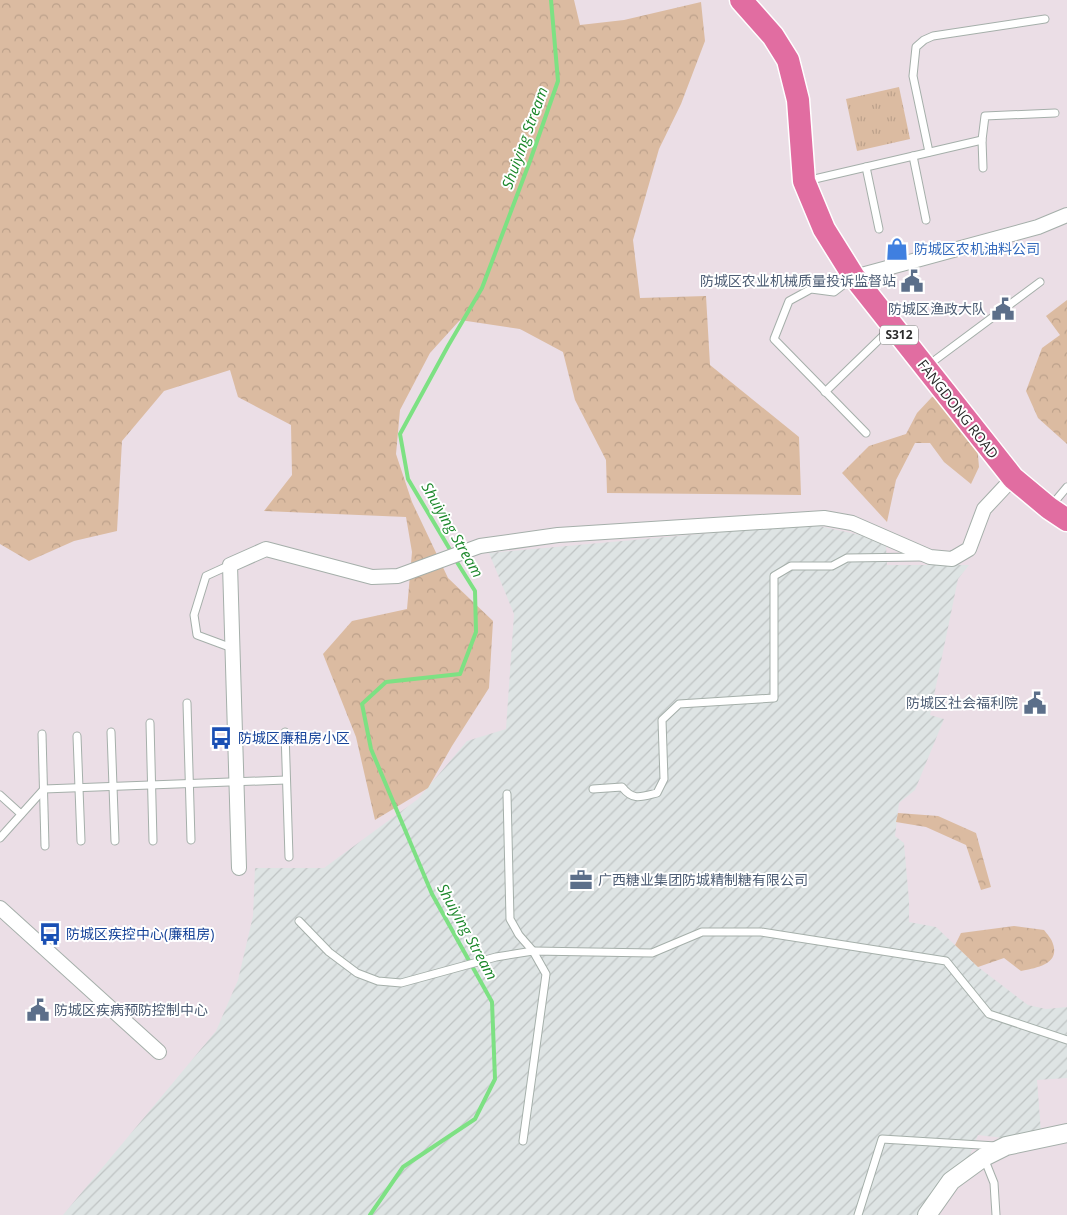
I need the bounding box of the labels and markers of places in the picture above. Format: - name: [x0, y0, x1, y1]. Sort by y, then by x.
- shop icon: 防城区农机油料公司: [884, 236, 910, 262]
- place label: 防城区农机油料公司: [914, 239, 1040, 258]
- public building icon: 防城区农业机械质量投诉监督站: [899, 268, 925, 294]
- place label: 防城区农业机械质量投诉监督站: [700, 271, 896, 290]
- public building icon: 防城区渔政大队: [990, 296, 1016, 322]
- place label: 防城区渔政大队: [888, 299, 986, 318]
- public building icon: 防城区社会福利院: [1022, 690, 1048, 716]
- place label: 防城区社会福利院: [906, 693, 1018, 712]
- bus stop icon: 防城区廉租房小区: [208, 725, 234, 751]
- place label: 防城区廉租房小区: [238, 728, 350, 747]
- office icon: 广西糖业集团防城精制糖有限公司: [568, 867, 594, 893]
- place label: 广西糖业集团防城精制糖有限公司: [598, 870, 808, 889]
- bus stop icon: 防城区疾控中心(廉租房): [37, 921, 63, 947]
- place label: 防城区疾控中心(廉租房): [66, 924, 214, 943]
- public building icon: 防城区疾病预防控制中心: [25, 997, 51, 1023]
- place label: 防城区疾病预防控制中心: [54, 1000, 208, 1019]

